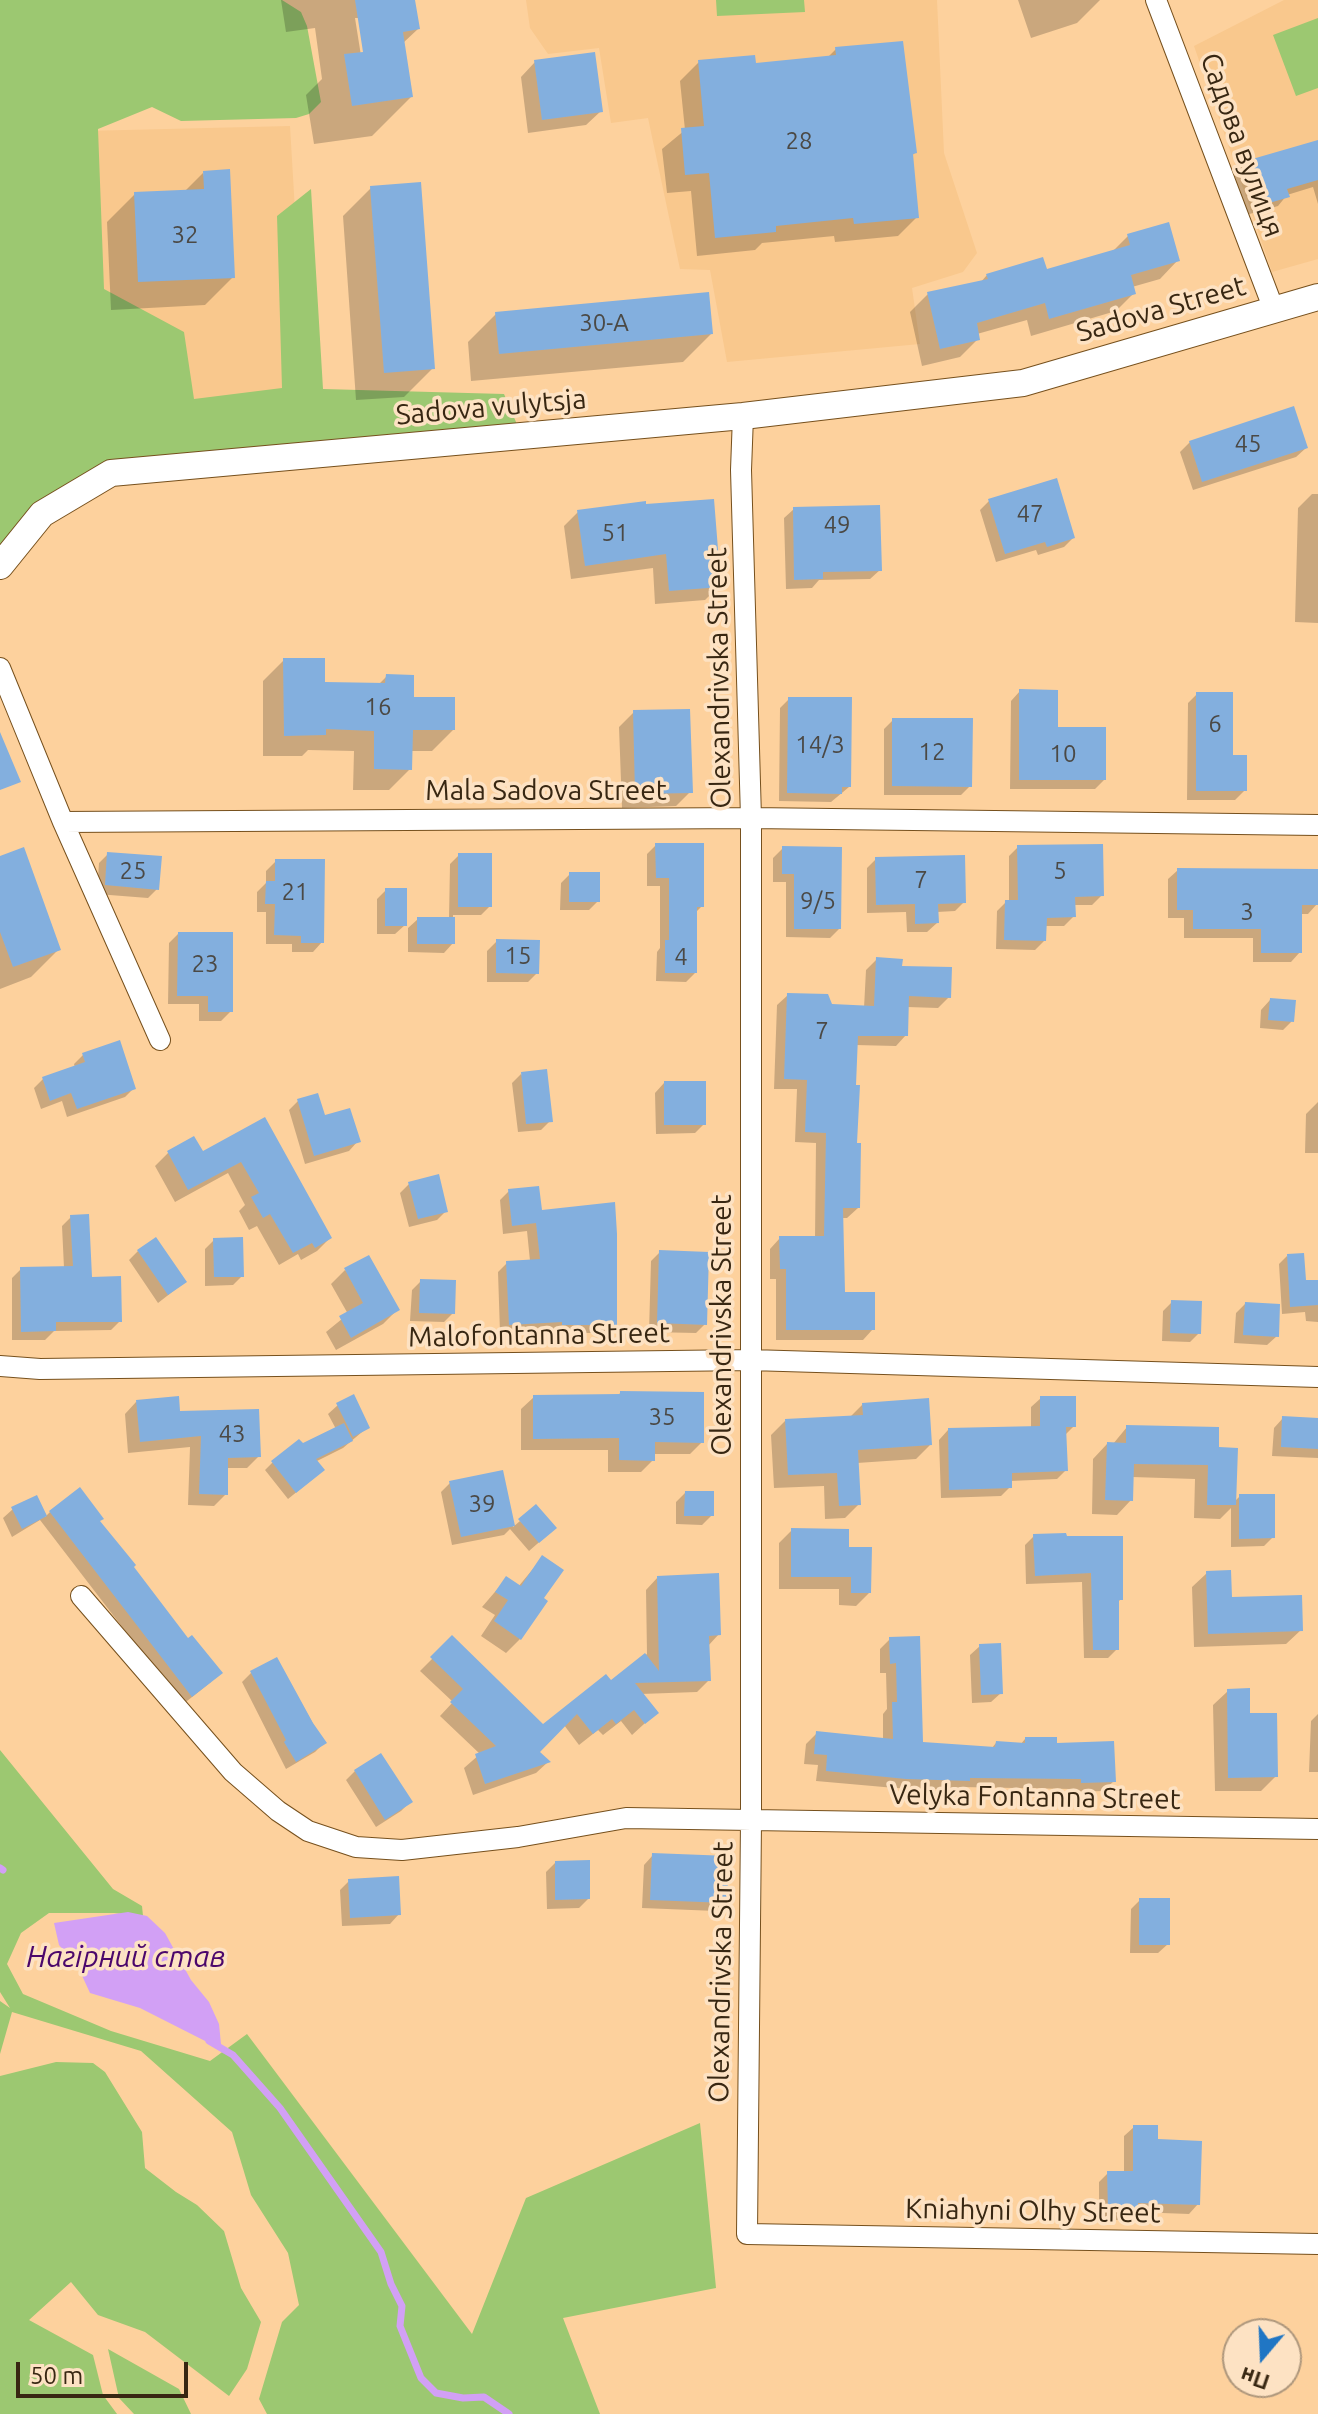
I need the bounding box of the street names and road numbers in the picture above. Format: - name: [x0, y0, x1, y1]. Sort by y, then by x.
- street label: Садова вулиця: [1193, 48, 1291, 242]
- street label: Sadova Street: [1073, 269, 1249, 349]
- street label: Sadova vulytsja: [394, 382, 588, 432]
- street label: Olexandrivska Street: [700, 547, 738, 809]
- street label: Mala Sadova Street: [425, 774, 667, 808]
- street label: Olexandrivska Street: [705, 1194, 739, 1456]
- street label: Malofontanna Street: [408, 1316, 670, 1354]
- street label: Velyka Fontanna Street: [889, 1778, 1181, 1816]
- street label: Olexandrivska Street: [702, 1841, 740, 2103]
- street label: Kniahyni Olhy Street: [905, 2192, 1161, 2230]

